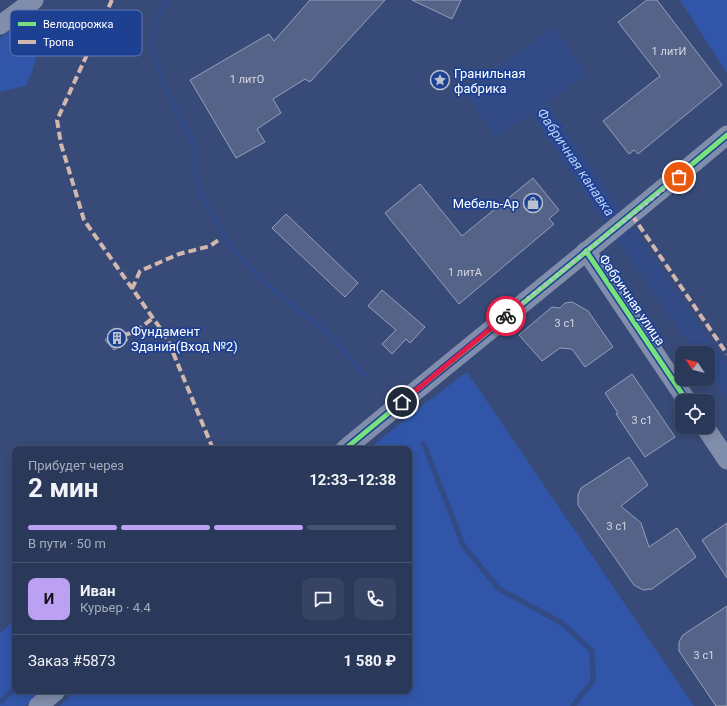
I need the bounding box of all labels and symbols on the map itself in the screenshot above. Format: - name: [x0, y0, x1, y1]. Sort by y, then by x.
- legend: [10, 10, 142, 56]
- text: Велодорожка: [43, 18, 114, 31]
- text: Тропа: [43, 36, 74, 49]
- house number: 1 литИ: [652, 45, 686, 58]
- place label: Гранильная фабрика: [454, 66, 526, 96]
- place icon: Гранильная фабрика: [429, 69, 451, 91]
- house number: 1 литО: [230, 73, 264, 86]
- water label: Фабричная канавка: [534, 105, 618, 219]
- pin: [662, 160, 696, 194]
- shop icon: Мебель-Ар: [522, 192, 544, 214]
- place label: Мебель-Ар: [453, 196, 519, 211]
- street label: Фабричная улица: [596, 252, 668, 348]
- house number: 1 литА: [448, 266, 483, 279]
- courier: [486, 296, 526, 336]
- house number: 3 с1: [555, 317, 575, 330]
- place label: Фундамент Здания(Вход №2): [131, 324, 238, 354]
- building icon: Фундамент Здания(Вход №2): [106, 327, 128, 349]
- north arrow: [675, 346, 715, 386]
- pin: [385, 385, 419, 419]
- house number: 3 с1: [632, 414, 652, 427]
- house number: 3 с1: [607, 520, 627, 533]
- house number: 3 с1: [694, 649, 714, 662]

